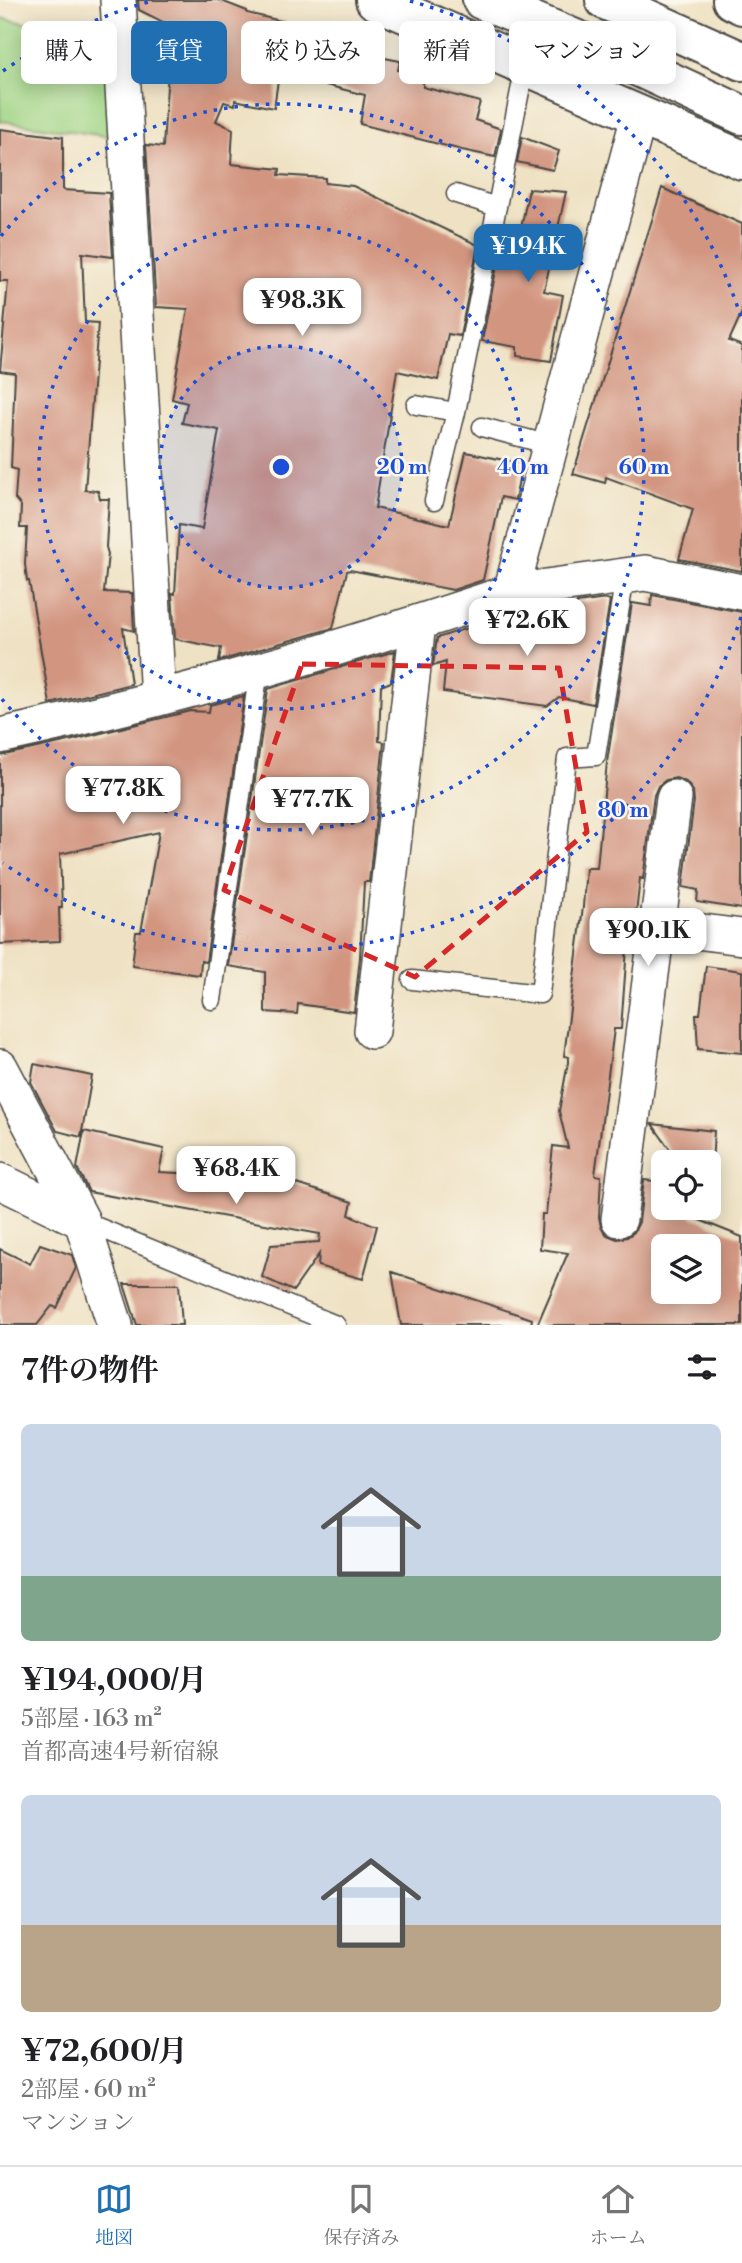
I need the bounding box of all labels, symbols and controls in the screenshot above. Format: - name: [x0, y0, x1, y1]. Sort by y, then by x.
- chip: 購入: [21, 21, 117, 84]
- chip: 賃貸: [131, 21, 227, 84]
- chip: 絞り込み: [241, 21, 385, 84]
- chip: 新着: [399, 21, 495, 84]
- chip: マンション: [509, 21, 676, 84]
- pin: ¥194K: [479, 224, 577, 284]
- text: ¥194K: [490, 233, 566, 261]
- pin: ¥98.3K: [245, 278, 359, 338]
- text: ¥98.3K: [259, 287, 345, 315]
- centre of rings: [269, 455, 293, 479]
- text: 20 m: [377, 455, 427, 481]
- text: 40 m: [497, 455, 549, 481]
- text: 60 m: [619, 455, 669, 481]
- pin: ¥72.6K: [470, 598, 584, 658]
- text: ¥72.6K: [485, 607, 569, 635]
- pin: ¥77.8K: [66, 766, 180, 826]
- text: ¥77.8K: [82, 775, 164, 803]
- pin: ¥77.7K: [255, 778, 369, 837]
- text: ¥77.7K: [271, 786, 353, 814]
- text: 80 m: [597, 798, 649, 824]
- pin: ¥90.1K: [591, 908, 705, 968]
- text: ¥90.1K: [605, 917, 691, 945]
- pin: ¥68.4K: [179, 1146, 293, 1206]
- map controls: [651, 1150, 721, 1304]
- button: locate: [651, 1150, 721, 1220]
- text: ¥68.4K: [192, 1155, 280, 1183]
- button: layers: [651, 1234, 721, 1304]
- icon: filters: [683, 1348, 721, 1386]
- text: 7件の物件: [21, 1352, 159, 1390]
- icon: home: [308, 1469, 434, 1595]
- text: ¥194,000/月: [21, 1662, 207, 1700]
- text: 5部屋 · 163 m²: [21, 1705, 162, 1733]
- text: 首都高速4号新宿線: [21, 1738, 219, 1766]
- icon: home: [308, 1840, 434, 1966]
- text: ¥72,600/月: [21, 2033, 187, 2071]
- text: 2部屋 · 60 m²: [21, 2076, 156, 2104]
- text: マンション: [21, 2109, 135, 2137]
- tab: 地図: [95, 2180, 133, 2250]
- tab: 保存済み: [323, 2180, 400, 2250]
- tab: ホーム: [590, 2180, 647, 2250]

